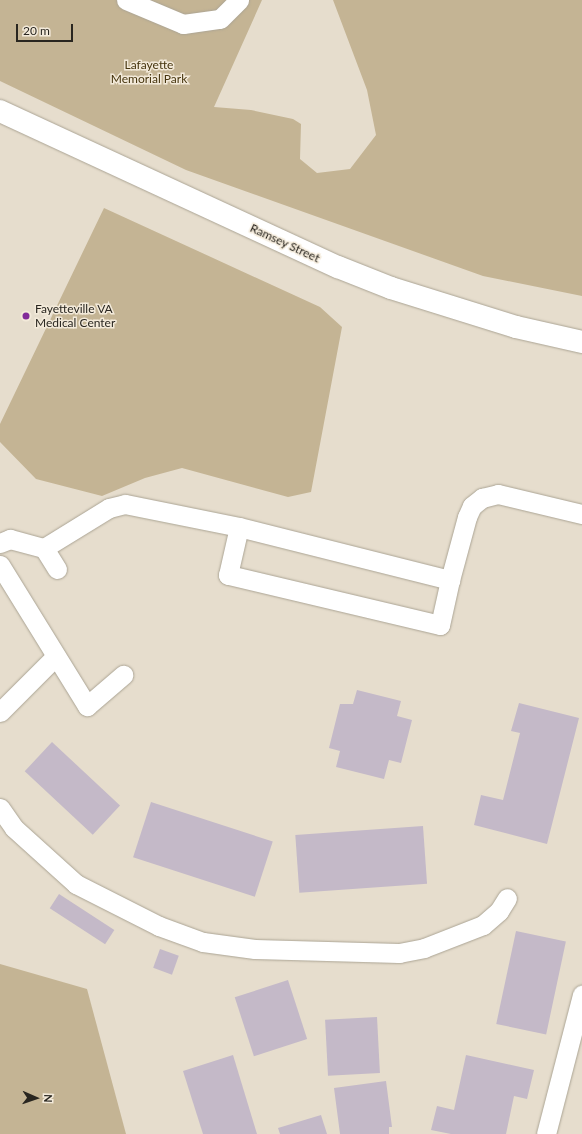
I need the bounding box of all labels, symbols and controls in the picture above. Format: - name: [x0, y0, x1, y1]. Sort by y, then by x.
- scale bar: [18, 16, 75, 42]
- text: 20 m: [23, 23, 50, 38]
- park label: Lafayette Memorial Park: [111, 58, 187, 86]
- street label: Ramsey Street: [248, 221, 322, 265]
- place label: Fayetteville VA Medical Center: [35, 302, 115, 330]
- marker: Fayetteville VA Medical Center: [20, 310, 32, 322]
- north arrow: [16, 1078, 56, 1118]
- text: N: [42, 1094, 55, 1103]

